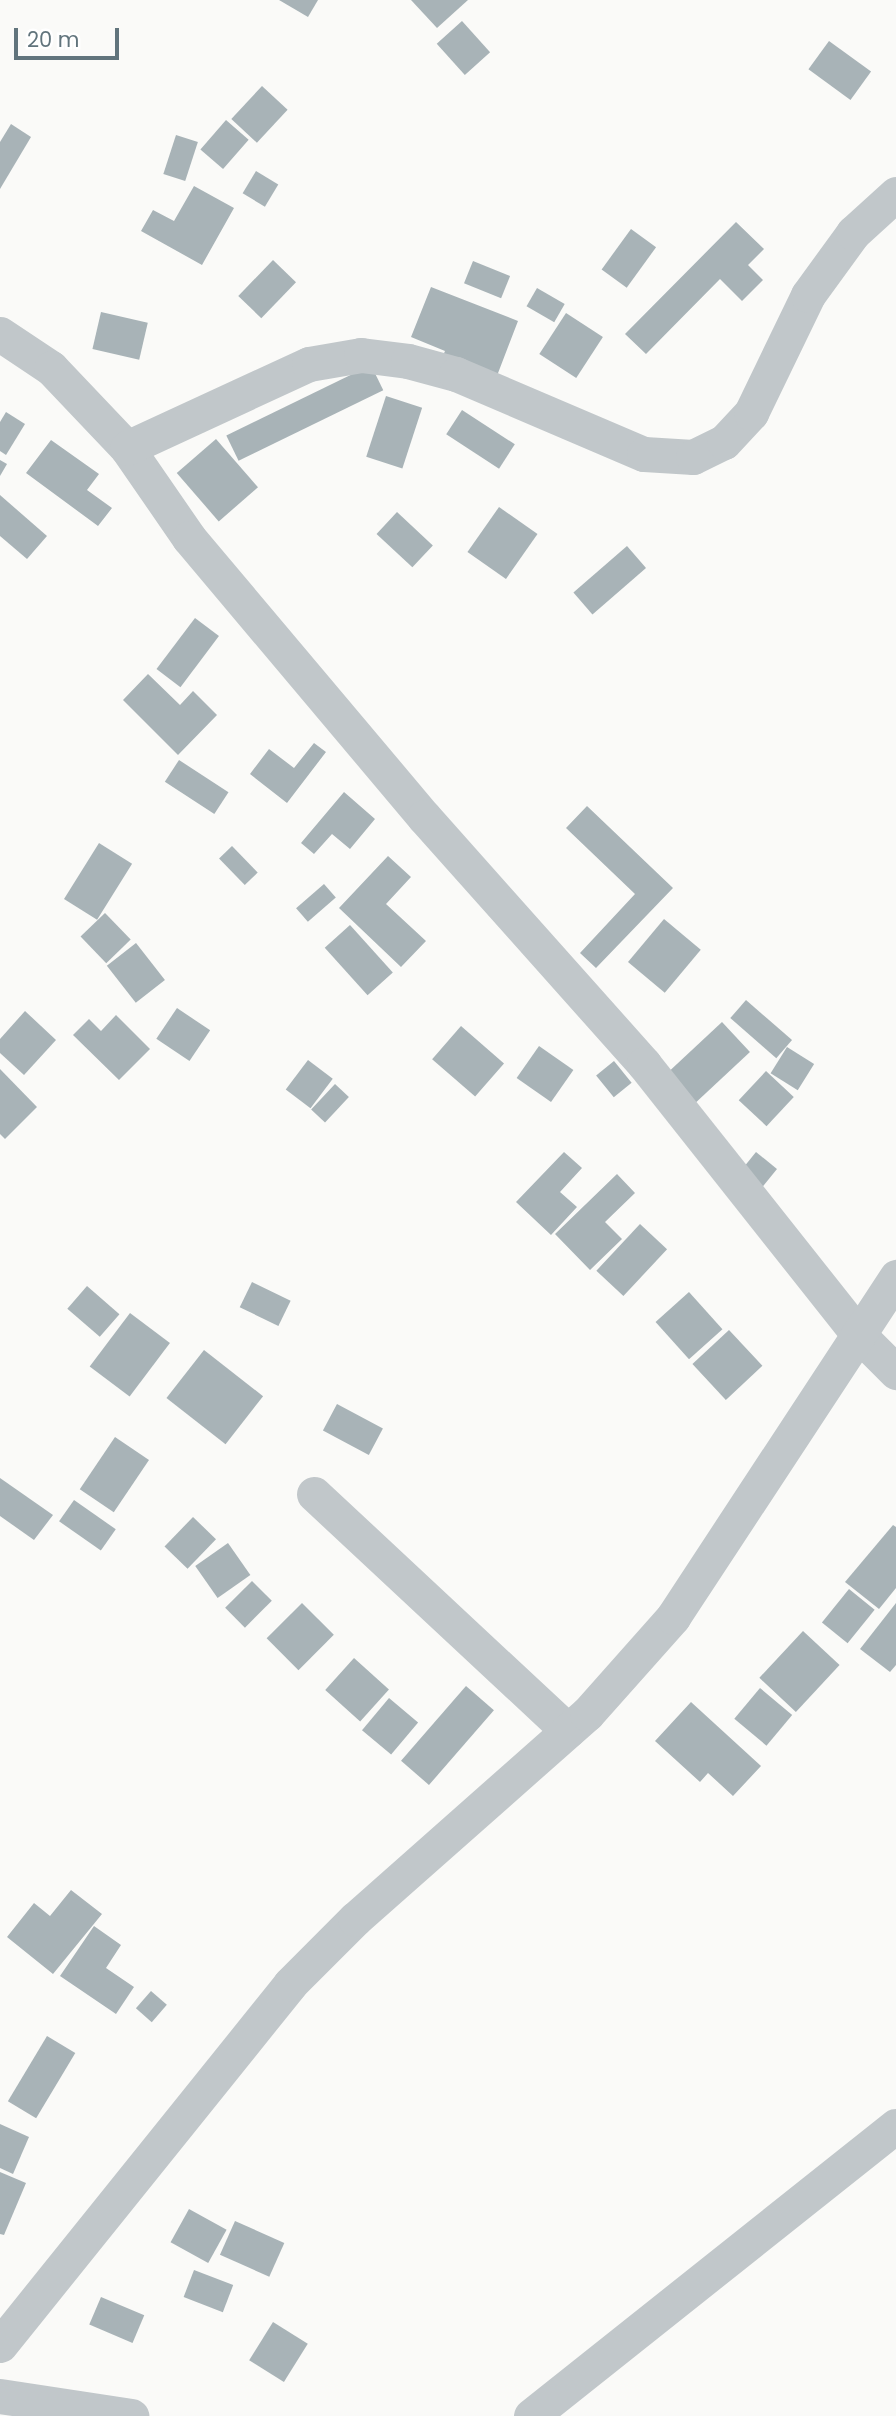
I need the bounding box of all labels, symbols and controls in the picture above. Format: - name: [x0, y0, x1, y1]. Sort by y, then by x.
- scale bar: [18, 14, 122, 58]
- text: 20 m: [27, 25, 80, 54]

